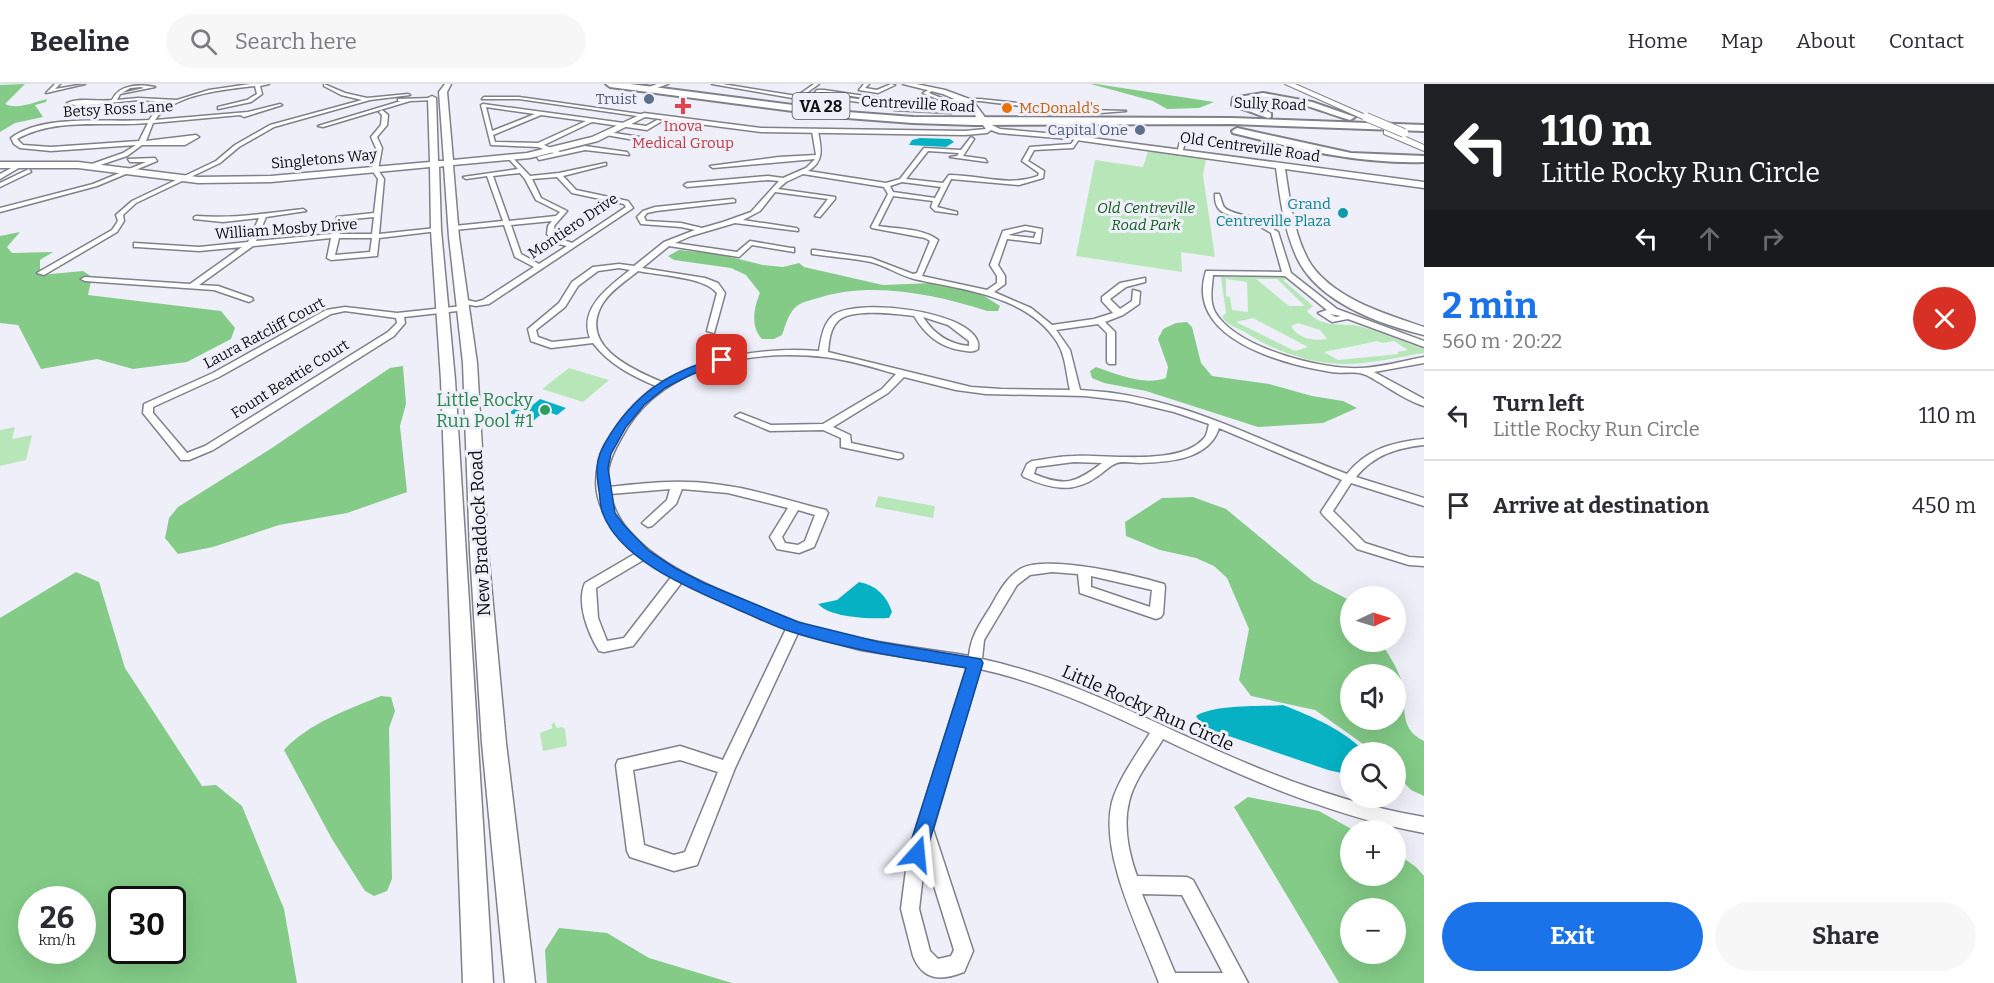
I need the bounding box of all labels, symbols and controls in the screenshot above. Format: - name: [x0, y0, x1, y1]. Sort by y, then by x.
- search box: [166, 14, 586, 68]
- text: Beeline: [30, 25, 130, 58]
- icon: search: [187, 25, 220, 58]
- text: Search here: [235, 28, 357, 55]
- text: Home: [1628, 28, 1688, 54]
- text: Map: [1721, 28, 1763, 54]
- text: About: [1796, 28, 1856, 54]
- text: Contact: [1889, 28, 1964, 54]
- place label: Truist: [596, 90, 638, 108]
- marker: Truist: [642, 92, 656, 106]
- street label: Centreville Road: [861, 92, 975, 116]
- road number: VA 28: [792, 93, 850, 119]
- street label: Sully Road: [1233, 94, 1307, 114]
- street label: Betsy Ross Lane: [62, 97, 174, 121]
- marker: Inova Medical Group: [674, 97, 692, 115]
- place label: McDonald's: [1019, 99, 1100, 117]
- marker: McDonald's: [1000, 101, 1014, 115]
- text: 110 m: [1541, 106, 1652, 156]
- icon: left: [1442, 108, 1520, 186]
- place label: Inova Medical Group: [632, 117, 734, 152]
- place label: Capital One: [1048, 121, 1128, 139]
- marker: Capital One: [1133, 123, 1147, 137]
- street label: Old Centreville Road: [1179, 128, 1321, 166]
- street label: Singletons Way: [270, 145, 378, 173]
- text: Little Rocky Run Circle: [1541, 157, 1820, 189]
- street label: Montiero Drive: [525, 189, 621, 263]
- place label: Grand Centreville Plaza: [1216, 195, 1331, 230]
- park label: Old Centreville Road Park: [1097, 199, 1195, 234]
- marker: Grand Centreville Plaza: [1336, 206, 1350, 220]
- street label: William Mosby Drive: [214, 215, 358, 243]
- icon: left: [1630, 222, 1663, 255]
- icon: ahead: [1693, 222, 1726, 255]
- icon: right: [1756, 222, 1789, 255]
- text: 2 min: [1442, 284, 1538, 328]
- button: close: [1913, 287, 1976, 350]
- street label: Laura Ratcliff Court: [200, 293, 328, 373]
- text: 560 m · 20:22: [1442, 329, 1562, 353]
- pin: [696, 334, 747, 385]
- street label: Fount Beattie Court: [228, 335, 353, 422]
- icon: arrive: [705, 343, 738, 376]
- place label: Little Rocky Run Pool #1: [436, 389, 534, 432]
- text: Turn left: [1493, 390, 1585, 417]
- icon: left: [1442, 399, 1475, 432]
- text: 110 m: [1919, 402, 1976, 429]
- marker: Little Rocky Run Pool #1: [538, 403, 552, 417]
- text: Little Rocky Run Circle: [1493, 417, 1700, 441]
- street label: New Braddock Road: [465, 449, 495, 617]
- icon: arrive: [1442, 489, 1475, 522]
- text: Arrive at destination: [1493, 492, 1709, 519]
- text: 450 m: [1912, 492, 1976, 519]
- north arrow: [1340, 586, 1406, 652]
- map controls: [1340, 586, 1406, 964]
- street label: Little Rocky Run Circle: [1059, 660, 1237, 756]
- button: sound: [1340, 664, 1406, 730]
- button: search: [1340, 742, 1406, 808]
- button: +: [1340, 820, 1406, 886]
- position arrow: [885, 822, 949, 886]
- speed limit sign: 30: [108, 886, 186, 964]
- button: −: [1340, 898, 1406, 964]
- text: 26: [40, 900, 74, 936]
- button: Exit: [1442, 902, 1703, 971]
- button: Share: [1715, 902, 1976, 971]
- text: km/h: [38, 931, 76, 949]

